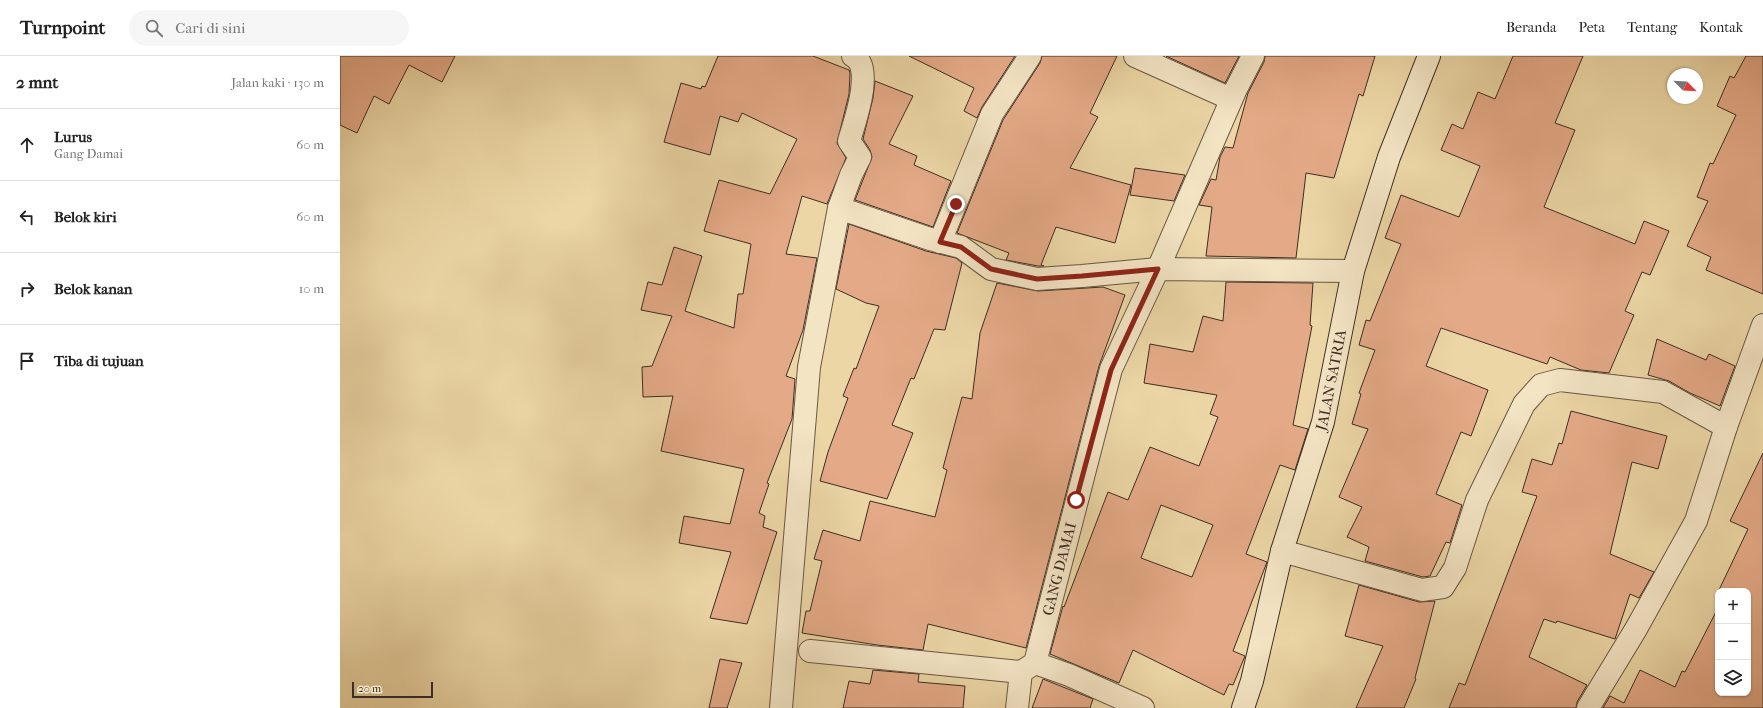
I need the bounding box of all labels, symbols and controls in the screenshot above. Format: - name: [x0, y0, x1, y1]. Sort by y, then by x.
- search box: [129, 10, 409, 46]
- text: Turnpoint: [20, 17, 105, 39]
- icon: search: [143, 17, 165, 39]
- text: Cari di sini: [175, 19, 245, 37]
- text: Beranda: [1506, 19, 1557, 36]
- text: Peta: [1579, 19, 1605, 36]
- text: Tentang: [1627, 19, 1677, 36]
- text: Kontak: [1699, 19, 1743, 36]
- north arrow: [1667, 68, 1703, 104]
- text: 2 mnt: [16, 72, 58, 92]
- text: Jalan kaki · 130 m: [231, 75, 324, 90]
- text: Lurus: [54, 128, 92, 146]
- icon: ahead: [16, 134, 38, 156]
- text: 60 m: [296, 137, 324, 152]
- text: Gang Damai: [54, 146, 123, 161]
- route end: [947, 195, 965, 213]
- icon: left: [16, 206, 38, 228]
- text: Belok kiri: [54, 208, 117, 226]
- text: 60 m: [296, 209, 324, 224]
- icon: right: [16, 278, 38, 300]
- text: Belok kanan: [54, 280, 133, 298]
- text: 10 m: [299, 281, 324, 296]
- street label: JALAN SATRIA: [1312, 328, 1350, 434]
- icon: arrive: [16, 350, 38, 372]
- text: Tiba di tujuan: [54, 352, 144, 370]
- route start: [1067, 491, 1085, 509]
- street label: GANG DAMAI: [1039, 520, 1080, 617]
- map controls: [1715, 588, 1751, 696]
- button: +: [1715, 588, 1751, 624]
- button: −: [1715, 624, 1751, 660]
- button: layers: [1715, 660, 1751, 696]
- scale bar: [352, 680, 433, 699]
- text: 20 m: [358, 682, 381, 695]

